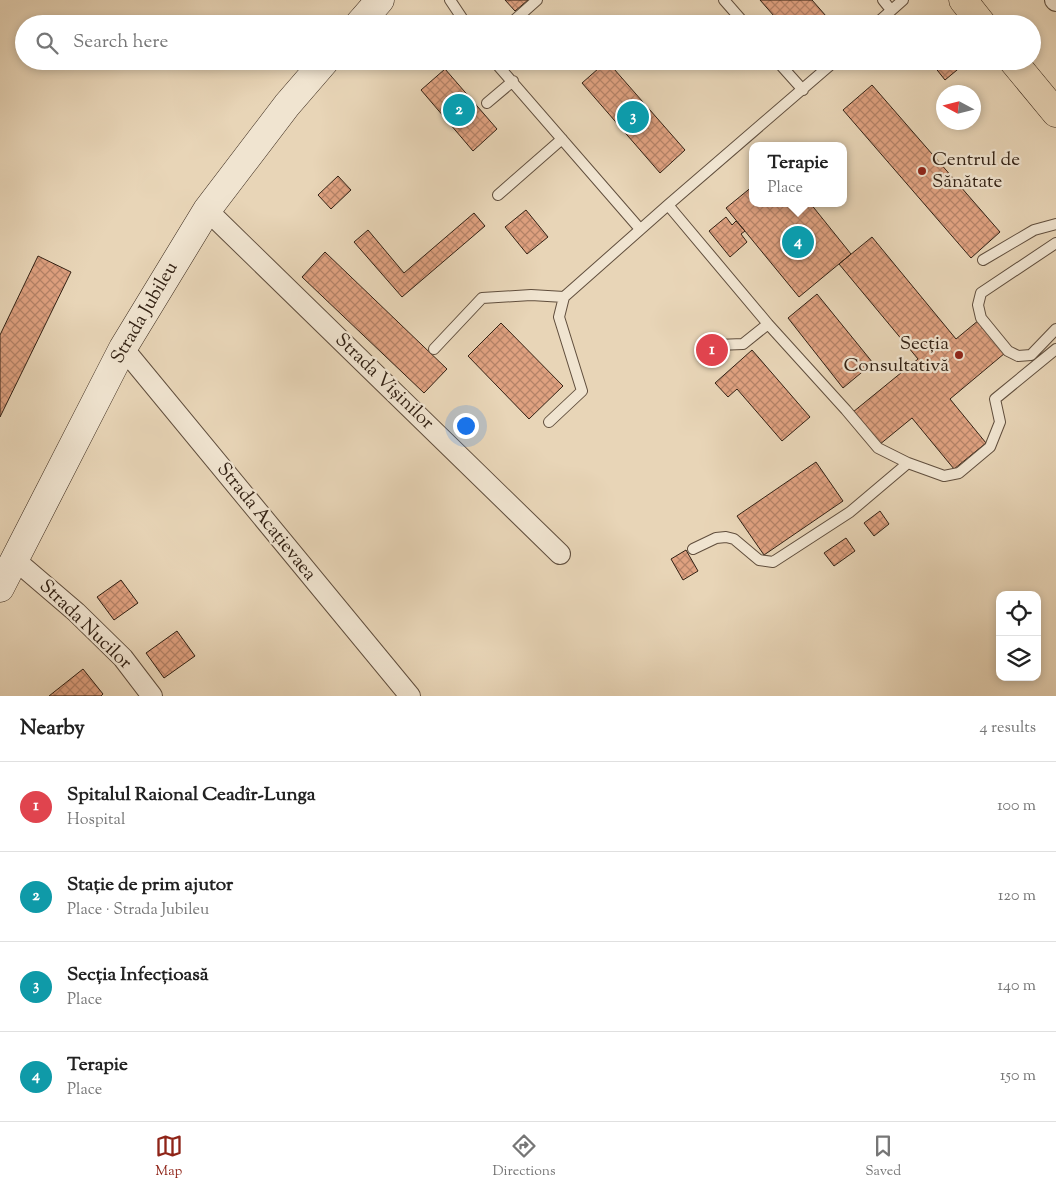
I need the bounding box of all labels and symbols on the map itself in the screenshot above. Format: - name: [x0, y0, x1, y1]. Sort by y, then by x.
- north arrow: [936, 85, 981, 130]
- pin: 2: [443, 91, 475, 129]
- pin: 3: [617, 98, 649, 136]
- place label: Centrul de Sănătate: [932, 147, 1020, 196]
- marker: Centrul de Sănătate: [916, 165, 928, 177]
- pin: 4: [782, 223, 814, 261]
- street label: Strada Jubileu: [105, 257, 185, 369]
- street label: Strada Vișinilor: [328, 328, 440, 436]
- pin: 1: [696, 331, 728, 369]
- place label: Secția Consultativă: [844, 331, 949, 380]
- marker: Secția Consultativă: [953, 349, 965, 361]
- your location: [453, 413, 479, 439]
- street label: Strada Acațievaea: [210, 457, 322, 587]
- street label: Strada Nucilor: [33, 574, 137, 676]

